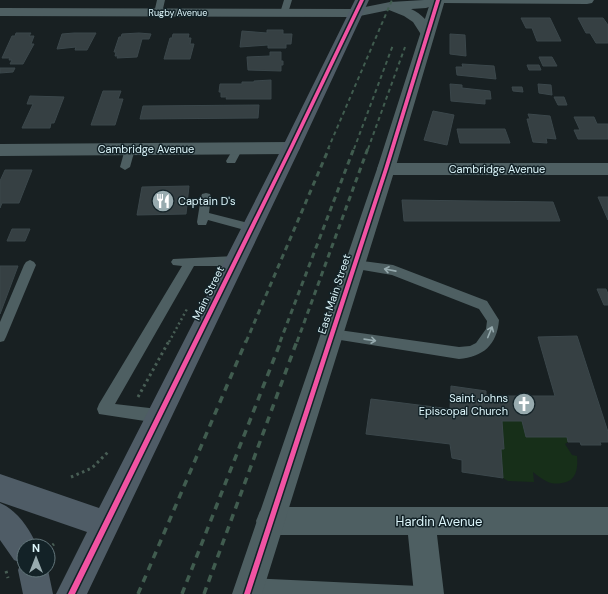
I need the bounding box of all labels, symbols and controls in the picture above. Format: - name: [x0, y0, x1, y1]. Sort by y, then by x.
- street label: Rugby Avenue: [149, 7, 207, 19]
- street label: Cambridge Avenue: [98, 142, 194, 156]
- street label: Cambridge Avenue: [449, 162, 545, 176]
- restaurant icon: Captain D's: [150, 188, 176, 214]
- place label: Captain D's: [178, 194, 236, 208]
- street label: East Main Street: [315, 252, 353, 336]
- street label: Main Street: [189, 264, 227, 322]
- one-way arrow: [384, 266, 397, 274]
- one-way arrow: [487, 327, 495, 339]
- one-way arrow: [363, 336, 376, 344]
- place label: Saint Johns Episcopal Church: [419, 391, 508, 418]
- church icon: Saint Johns Episcopal Church: [511, 391, 537, 417]
- street label: Hardin Avenue: [396, 513, 482, 530]
- north arrow: [16, 538, 56, 578]
- text: N: [32, 541, 40, 555]

